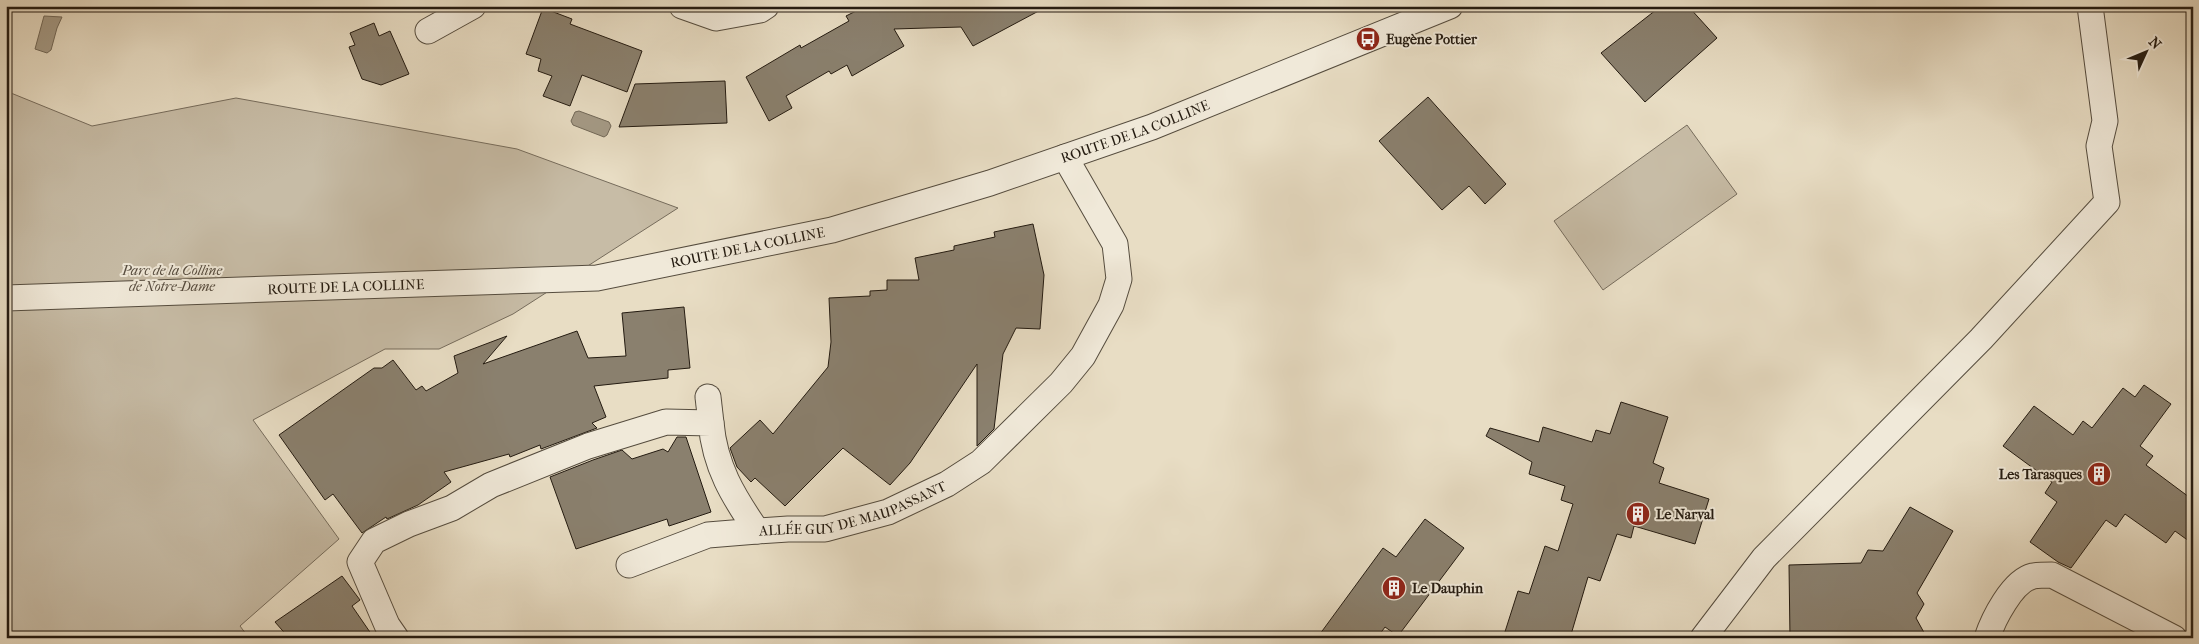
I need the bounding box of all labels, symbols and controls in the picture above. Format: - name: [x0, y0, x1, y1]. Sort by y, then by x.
- bus stop icon: Eugène Pottier: [1355, 26, 1381, 52]
- north arrow: [2122, 28, 2172, 78]
- place label: Eugène Pottier: [1386, 31, 1478, 48]
- text: N: [2145, 34, 2165, 53]
- street label: ROUTE DE LA COLLINE: [1058, 96, 1212, 166]
- street label: ROUTE DE LA COLLINE: [669, 223, 827, 271]
- park label: Parc de la Colline de Notre-Dame: [121, 262, 222, 295]
- street label: ROUTE DE LA COLLINE: [267, 275, 425, 298]
- building icon: Les Tarasques: [2086, 461, 2112, 487]
- place label: Les Tarasques: [1999, 466, 2083, 483]
- street label: ALLÉE GUY DE MAUPASSANT: [758, 477, 949, 539]
- building icon: Le Narval: [1625, 501, 1651, 527]
- place label: Le Narval: [1656, 506, 1715, 523]
- building icon: Le Dauphin: [1381, 575, 1407, 601]
- place label: Le Dauphin: [1412, 580, 1484, 597]

